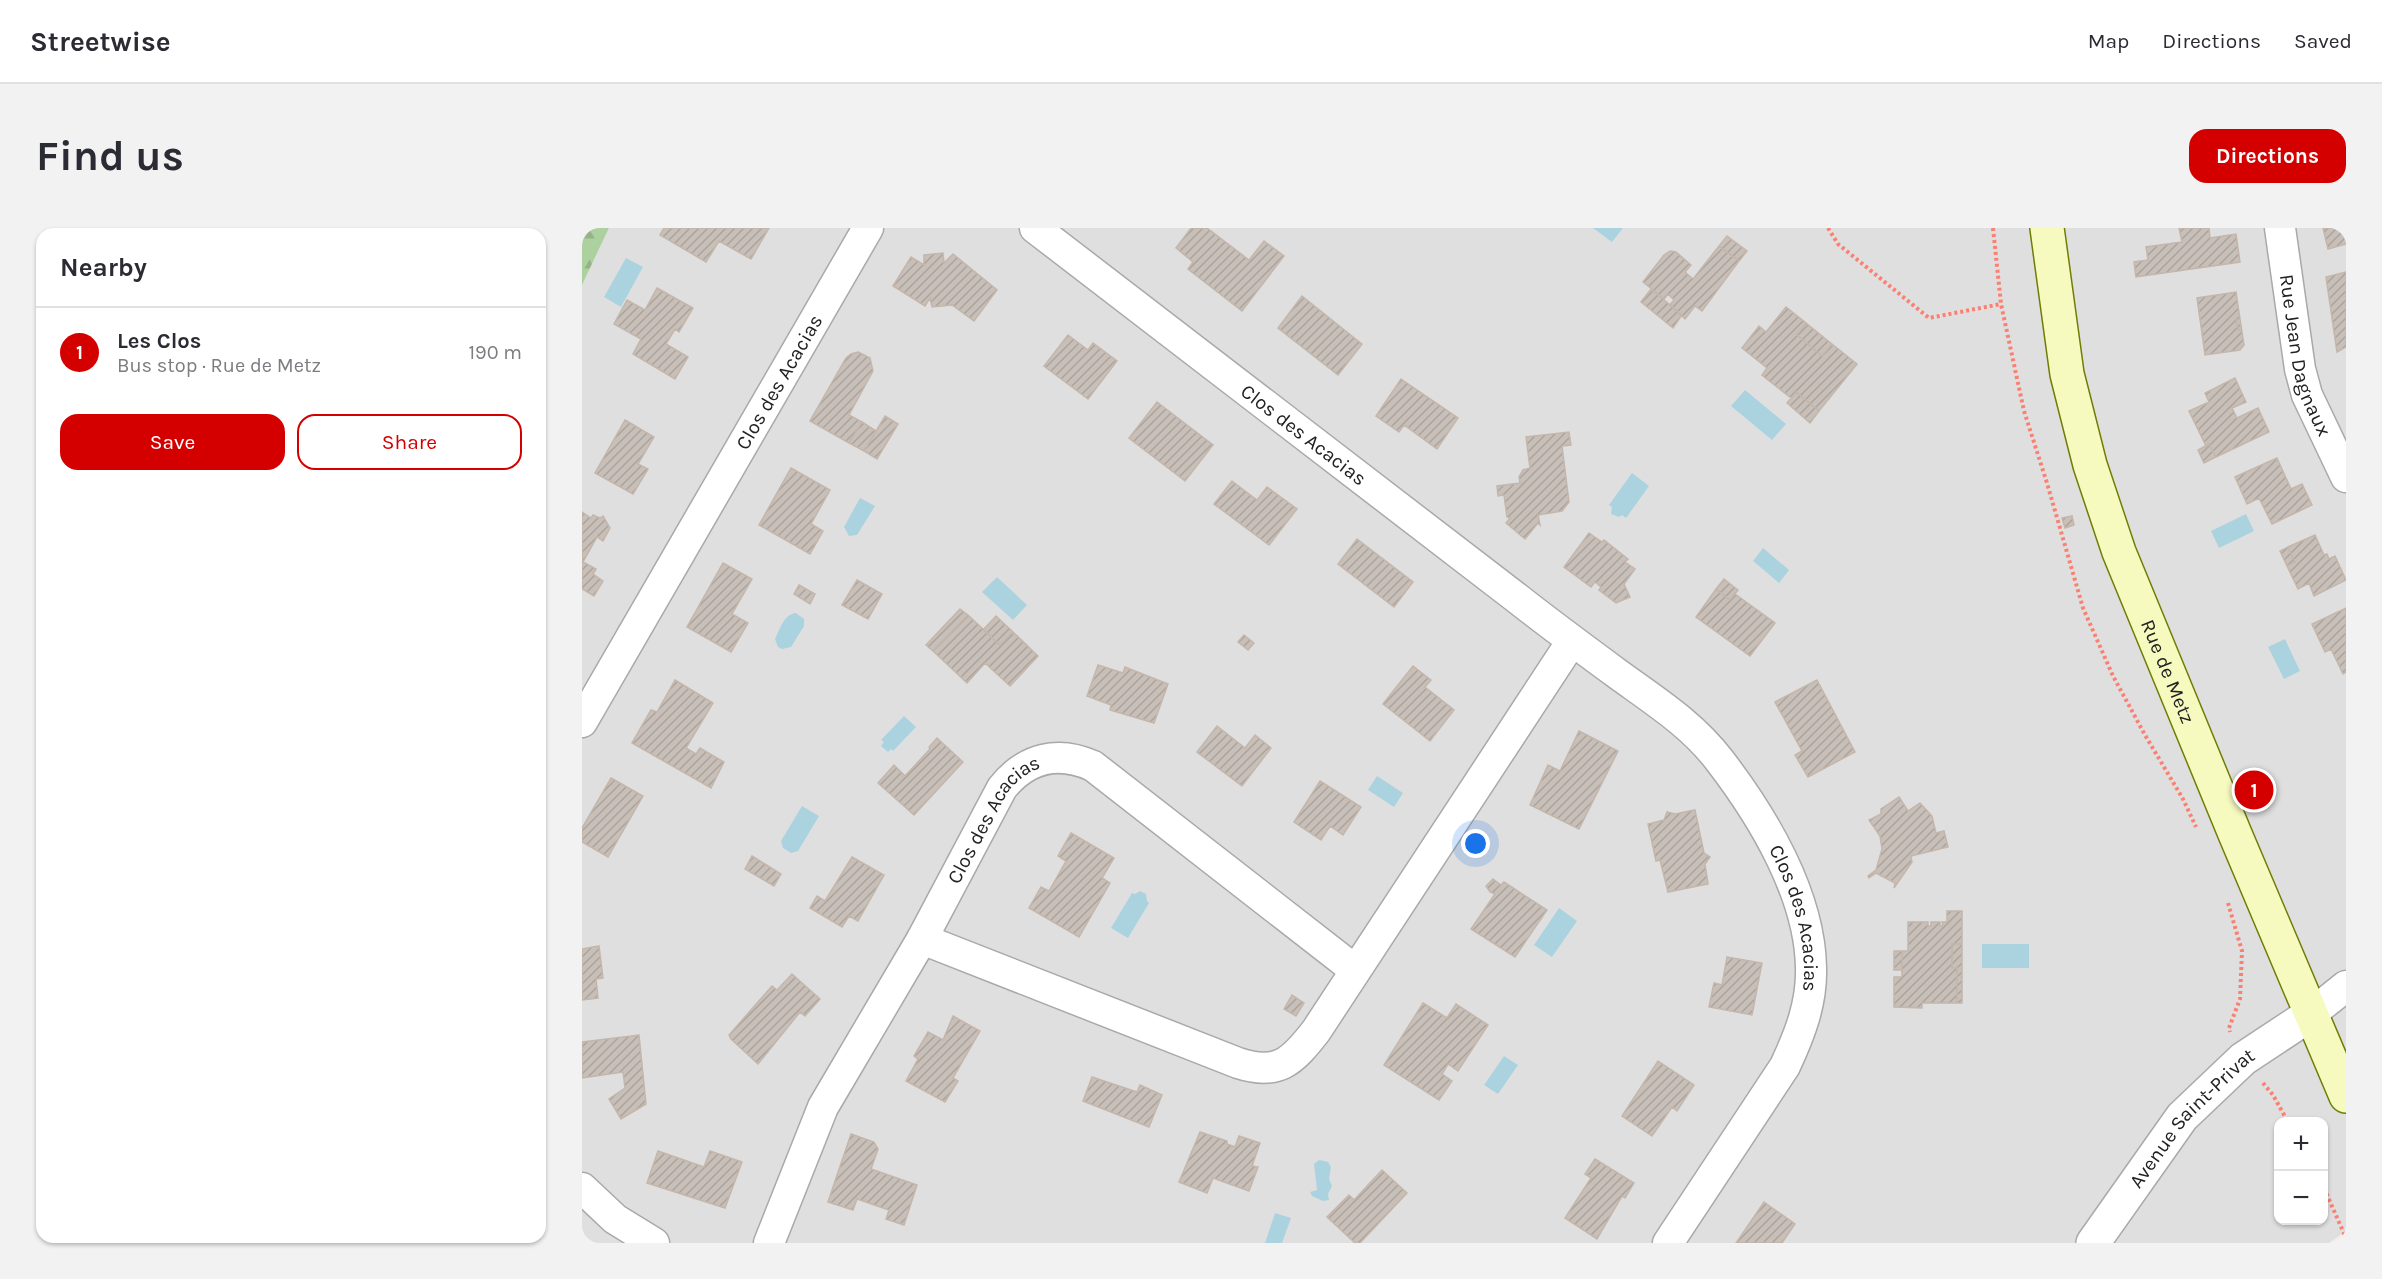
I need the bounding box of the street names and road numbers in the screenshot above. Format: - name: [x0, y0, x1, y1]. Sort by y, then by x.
- street label: Rue Jean Dagnaux: [2275, 273, 2336, 440]
- street label: Clos des Acacias: [731, 311, 827, 454]
- street label: Clos des Acacias: [1236, 379, 1371, 490]
- street label: Rue de Metz: [2136, 616, 2199, 727]
- street label: Clos des Acacias: [943, 751, 1043, 888]
- street label: Clos des Acacias: [1764, 841, 1822, 993]
- street label: Avenue Saint-Privat: [2125, 1043, 2259, 1192]

